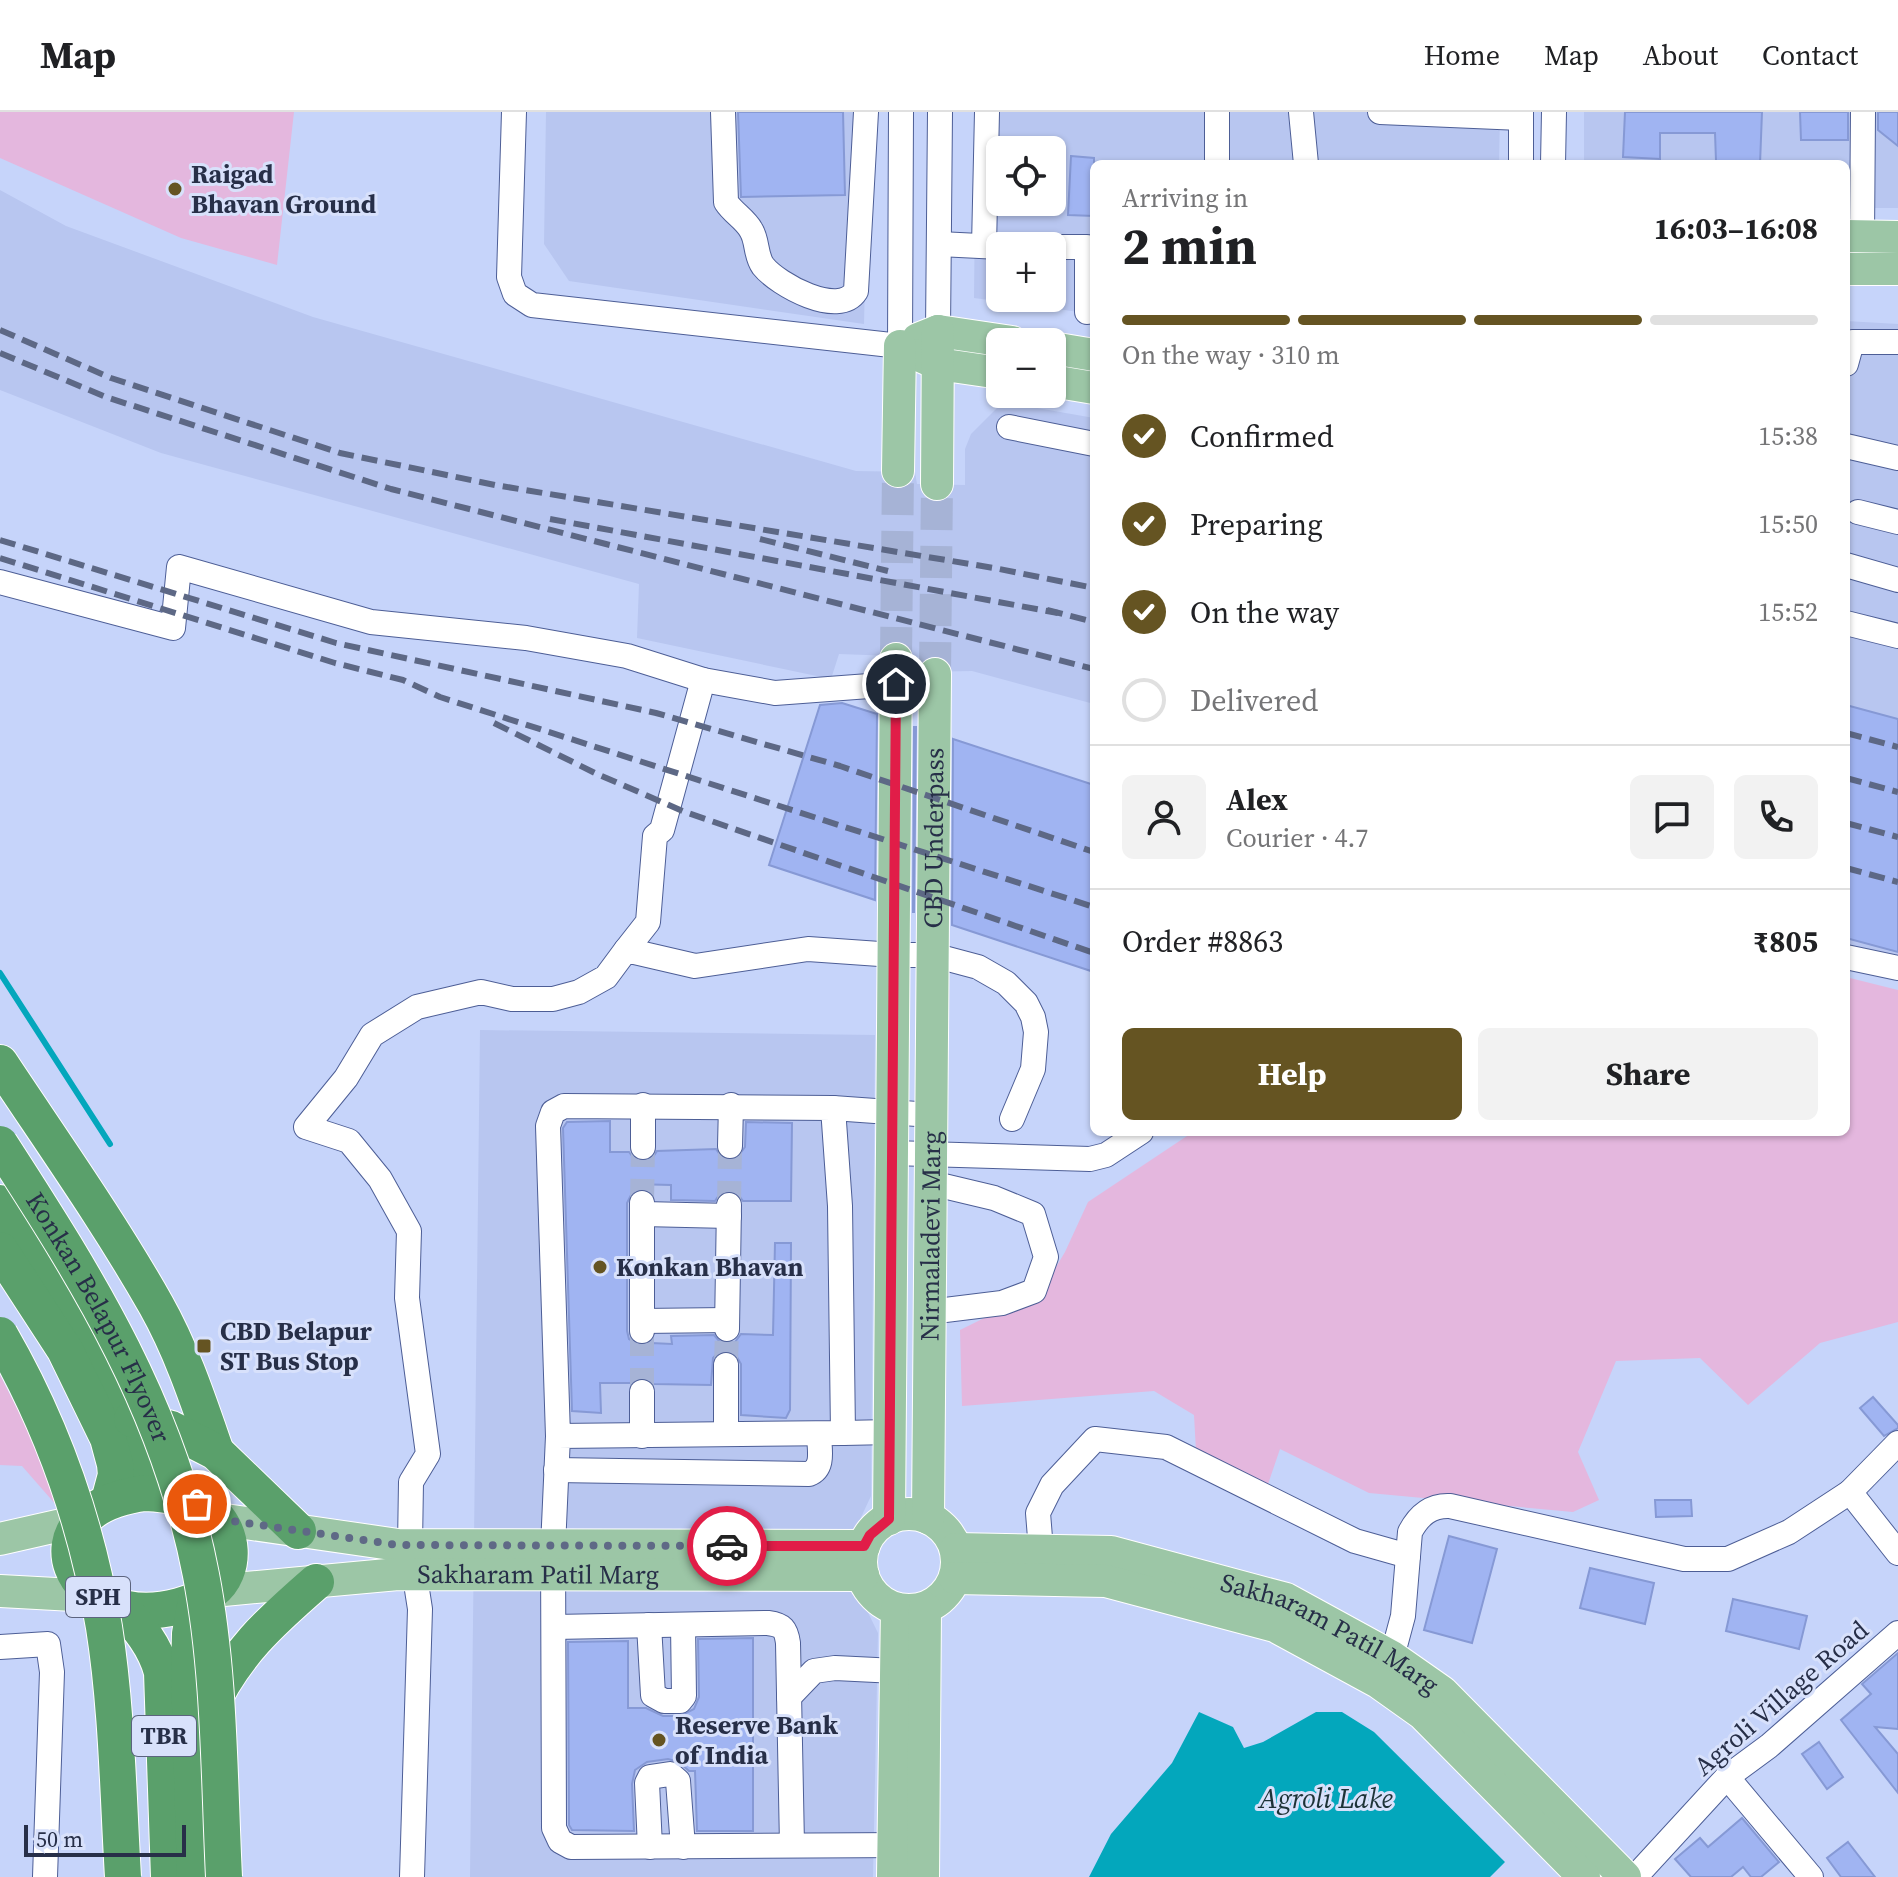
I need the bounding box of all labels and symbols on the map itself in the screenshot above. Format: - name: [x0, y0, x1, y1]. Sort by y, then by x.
- place label: Raigad Bhavan Ground: [191, 156, 376, 222]
- marker: Raigad Bhavan Ground: [166, 180, 184, 198]
- pin: [862, 650, 930, 718]
- street label: CBD Underpass: [915, 748, 952, 928]
- street label: Nirmaladevi Marg: [911, 1131, 949, 1341]
- street label: Konkan Belapur Flyover: [17, 1185, 180, 1448]
- place label: Konkan Bhavan: [616, 1249, 804, 1285]
- marker: Konkan Bhavan: [591, 1258, 609, 1276]
- place label: CBD Belapur ST Bus Stop: [220, 1313, 373, 1379]
- marker: CBD Belapur ST Bus Stop: [195, 1337, 213, 1355]
- pin: [163, 1470, 231, 1538]
- courier: [687, 1506, 767, 1586]
- street label: Sakharam Patil Marg: [417, 1556, 659, 1593]
- street label: Sakharam Patil Marg: [1217, 1564, 1446, 1703]
- road number: SPH: [66, 1577, 130, 1617]
- street label: Agroli Village Road: [1686, 1612, 1876, 1784]
- place label: Reserve Bank of India: [675, 1707, 839, 1773]
- road number: TBR: [132, 1716, 196, 1756]
- marker: Reserve Bank of India: [650, 1731, 668, 1749]
- water label: Agroli Lake: [1257, 1779, 1394, 1817]
- scale bar: [24, 1821, 186, 1857]

